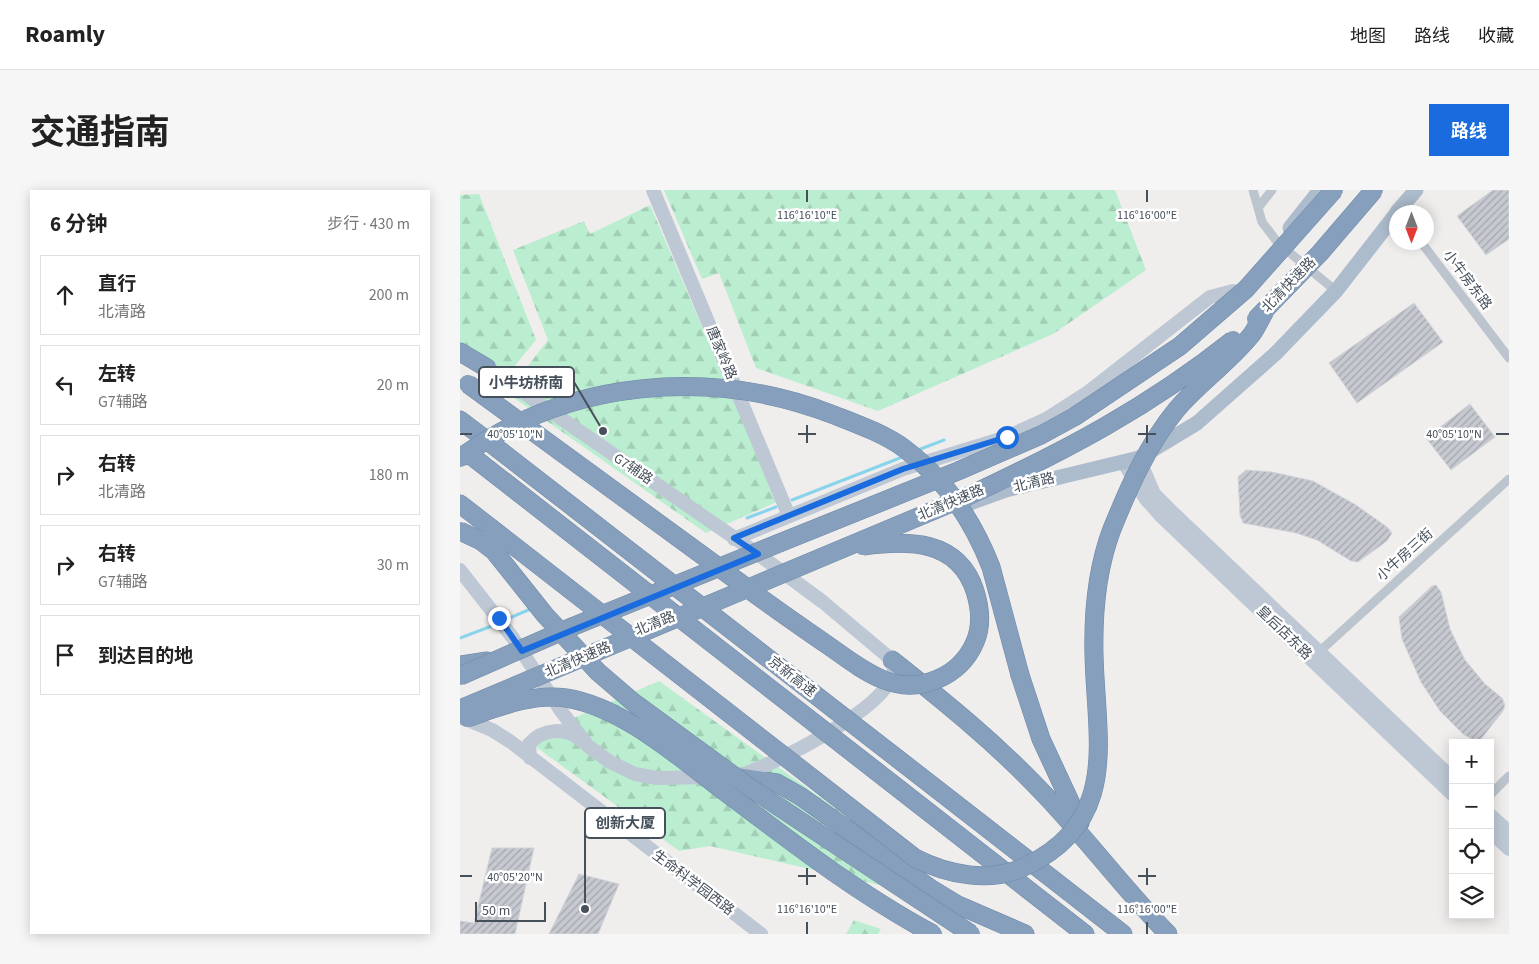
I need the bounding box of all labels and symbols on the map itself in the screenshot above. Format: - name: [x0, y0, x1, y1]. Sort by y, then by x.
- north arrow: [1389, 205, 1434, 250]
- text: 116°16'10"E: [777, 207, 837, 224]
- text: 116°16'00"E: [1117, 207, 1177, 224]
- street label: 小牛房东路: [1438, 246, 1496, 314]
- street label: 北清快速路: [1257, 253, 1321, 317]
- street label: 唐家岭路: [701, 323, 741, 383]
- callout: 小牛坊桥南: [479, 367, 574, 397]
- text: 小牛坊桥南: [488, 373, 564, 394]
- text: 40°05'10"N: [487, 426, 543, 443]
- route start: [996, 426, 1019, 449]
- text: 40°05'10"N: [1426, 426, 1482, 443]
- street label: G7辅路: [609, 449, 657, 489]
- street label: 北清路: [1011, 468, 1057, 498]
- street label: 北清快速路: [915, 480, 987, 526]
- street label: 小牛房三街: [1372, 524, 1438, 586]
- street label: 皇后店东路: [1252, 601, 1316, 665]
- route end: [488, 607, 511, 630]
- street label: 北清路: [632, 607, 678, 641]
- street label: 北清快速路: [542, 637, 614, 683]
- street label: 京新高速: [764, 652, 820, 702]
- callout: 创新大厦: [585, 808, 665, 838]
- text: 创新大厦: [595, 813, 655, 834]
- street label: 生命科学园西路: [648, 846, 738, 920]
- text: 40°05'20"N: [487, 869, 543, 886]
- scale bar: [475, 899, 546, 922]
- text: 116°16'10"E: [777, 901, 837, 918]
- text: 116°16'00"E: [1117, 901, 1177, 918]

